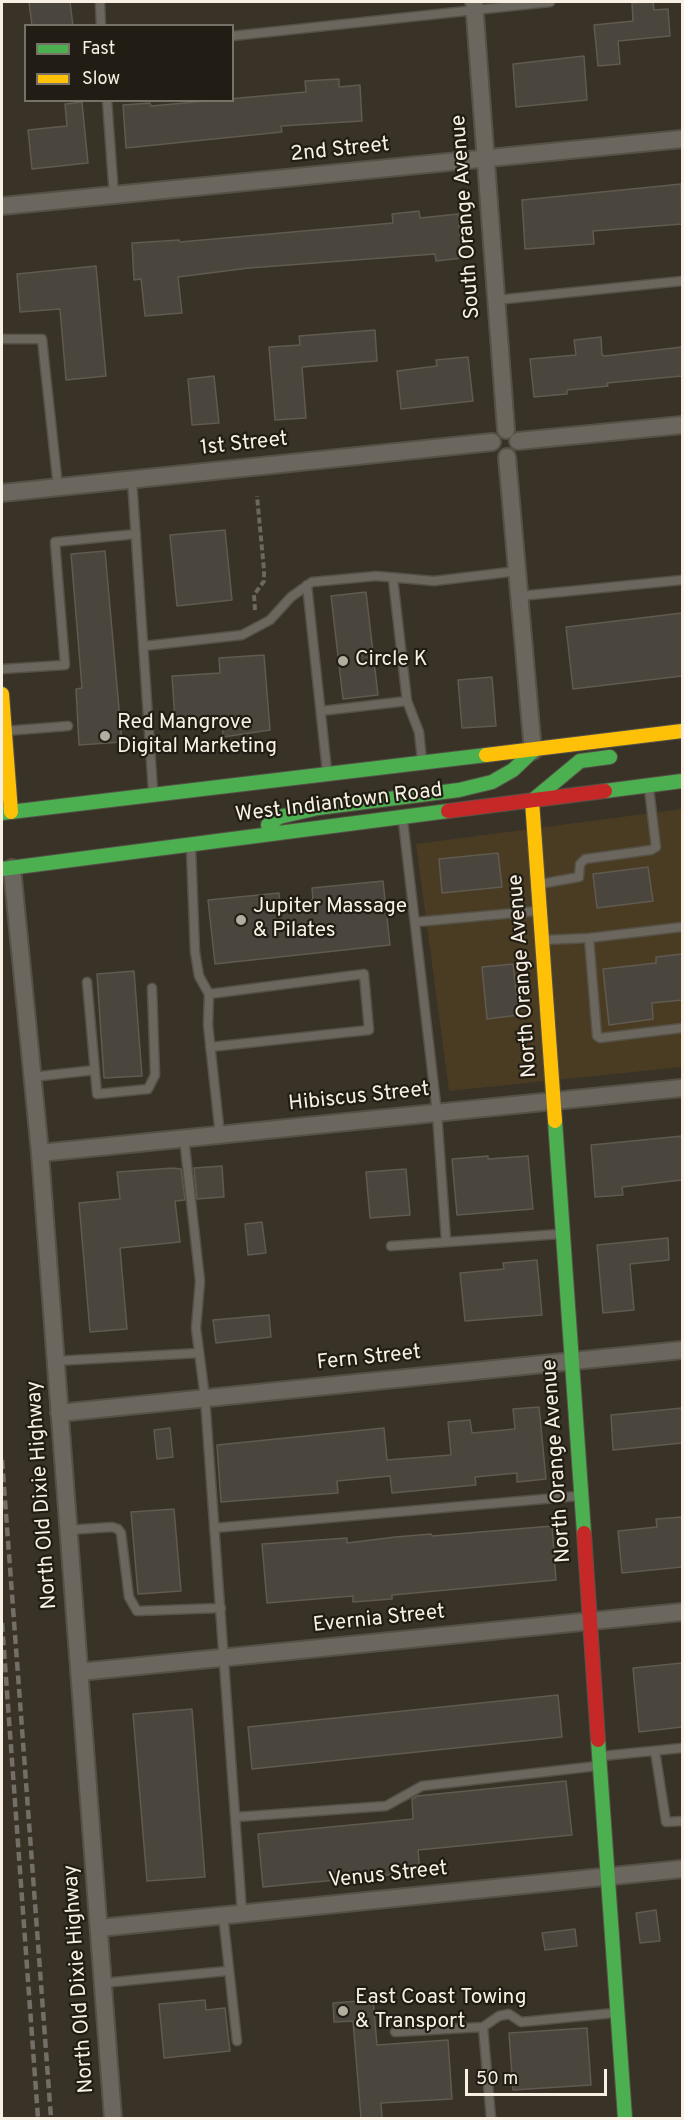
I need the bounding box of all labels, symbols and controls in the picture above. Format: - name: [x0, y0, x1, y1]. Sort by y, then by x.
- legend: [24, 24, 234, 102]
- text: Fast: [82, 38, 115, 61]
- text: Slow: [82, 68, 120, 91]
- street label: South Orange Avenue: [447, 114, 487, 320]
- street label: 2nd Street: [289, 133, 391, 169]
- street label: 1st Street: [199, 428, 289, 462]
- place label: Circle K: [355, 648, 428, 674]
- marker: Circle K: [336, 654, 350, 668]
- place label: Red Mangrove Digital Marketing: [117, 711, 277, 761]
- marker: Red Mangrove Digital Marketing: [98, 729, 112, 743]
- street label: West Indiantown Road: [234, 779, 444, 829]
- street label: North Orange Avenue: [504, 873, 544, 1079]
- place label: Jupiter Massage & Pilates: [253, 895, 407, 945]
- marker: Jupiter Massage & Pilates: [234, 913, 248, 927]
- street label: Hibiscus Street: [287, 1078, 431, 1118]
- street label: Fern Street: [316, 1341, 422, 1377]
- street label: North Orange Avenue: [538, 1358, 578, 1564]
- street label: North Old Dixie Highway: [22, 1380, 64, 1610]
- street label: Evernia Street: [312, 1601, 446, 1639]
- street label: Venus Street: [327, 1857, 449, 1895]
- street label: North Old Dixie Highway: [59, 1864, 101, 2094]
- place label: East Coast Towing & Transport: [355, 1986, 526, 2036]
- marker: East Coast Towing & Transport: [336, 2004, 350, 2018]
- scale bar: [468, 2057, 610, 2095]
- text: 50 m: [476, 2068, 518, 2091]

